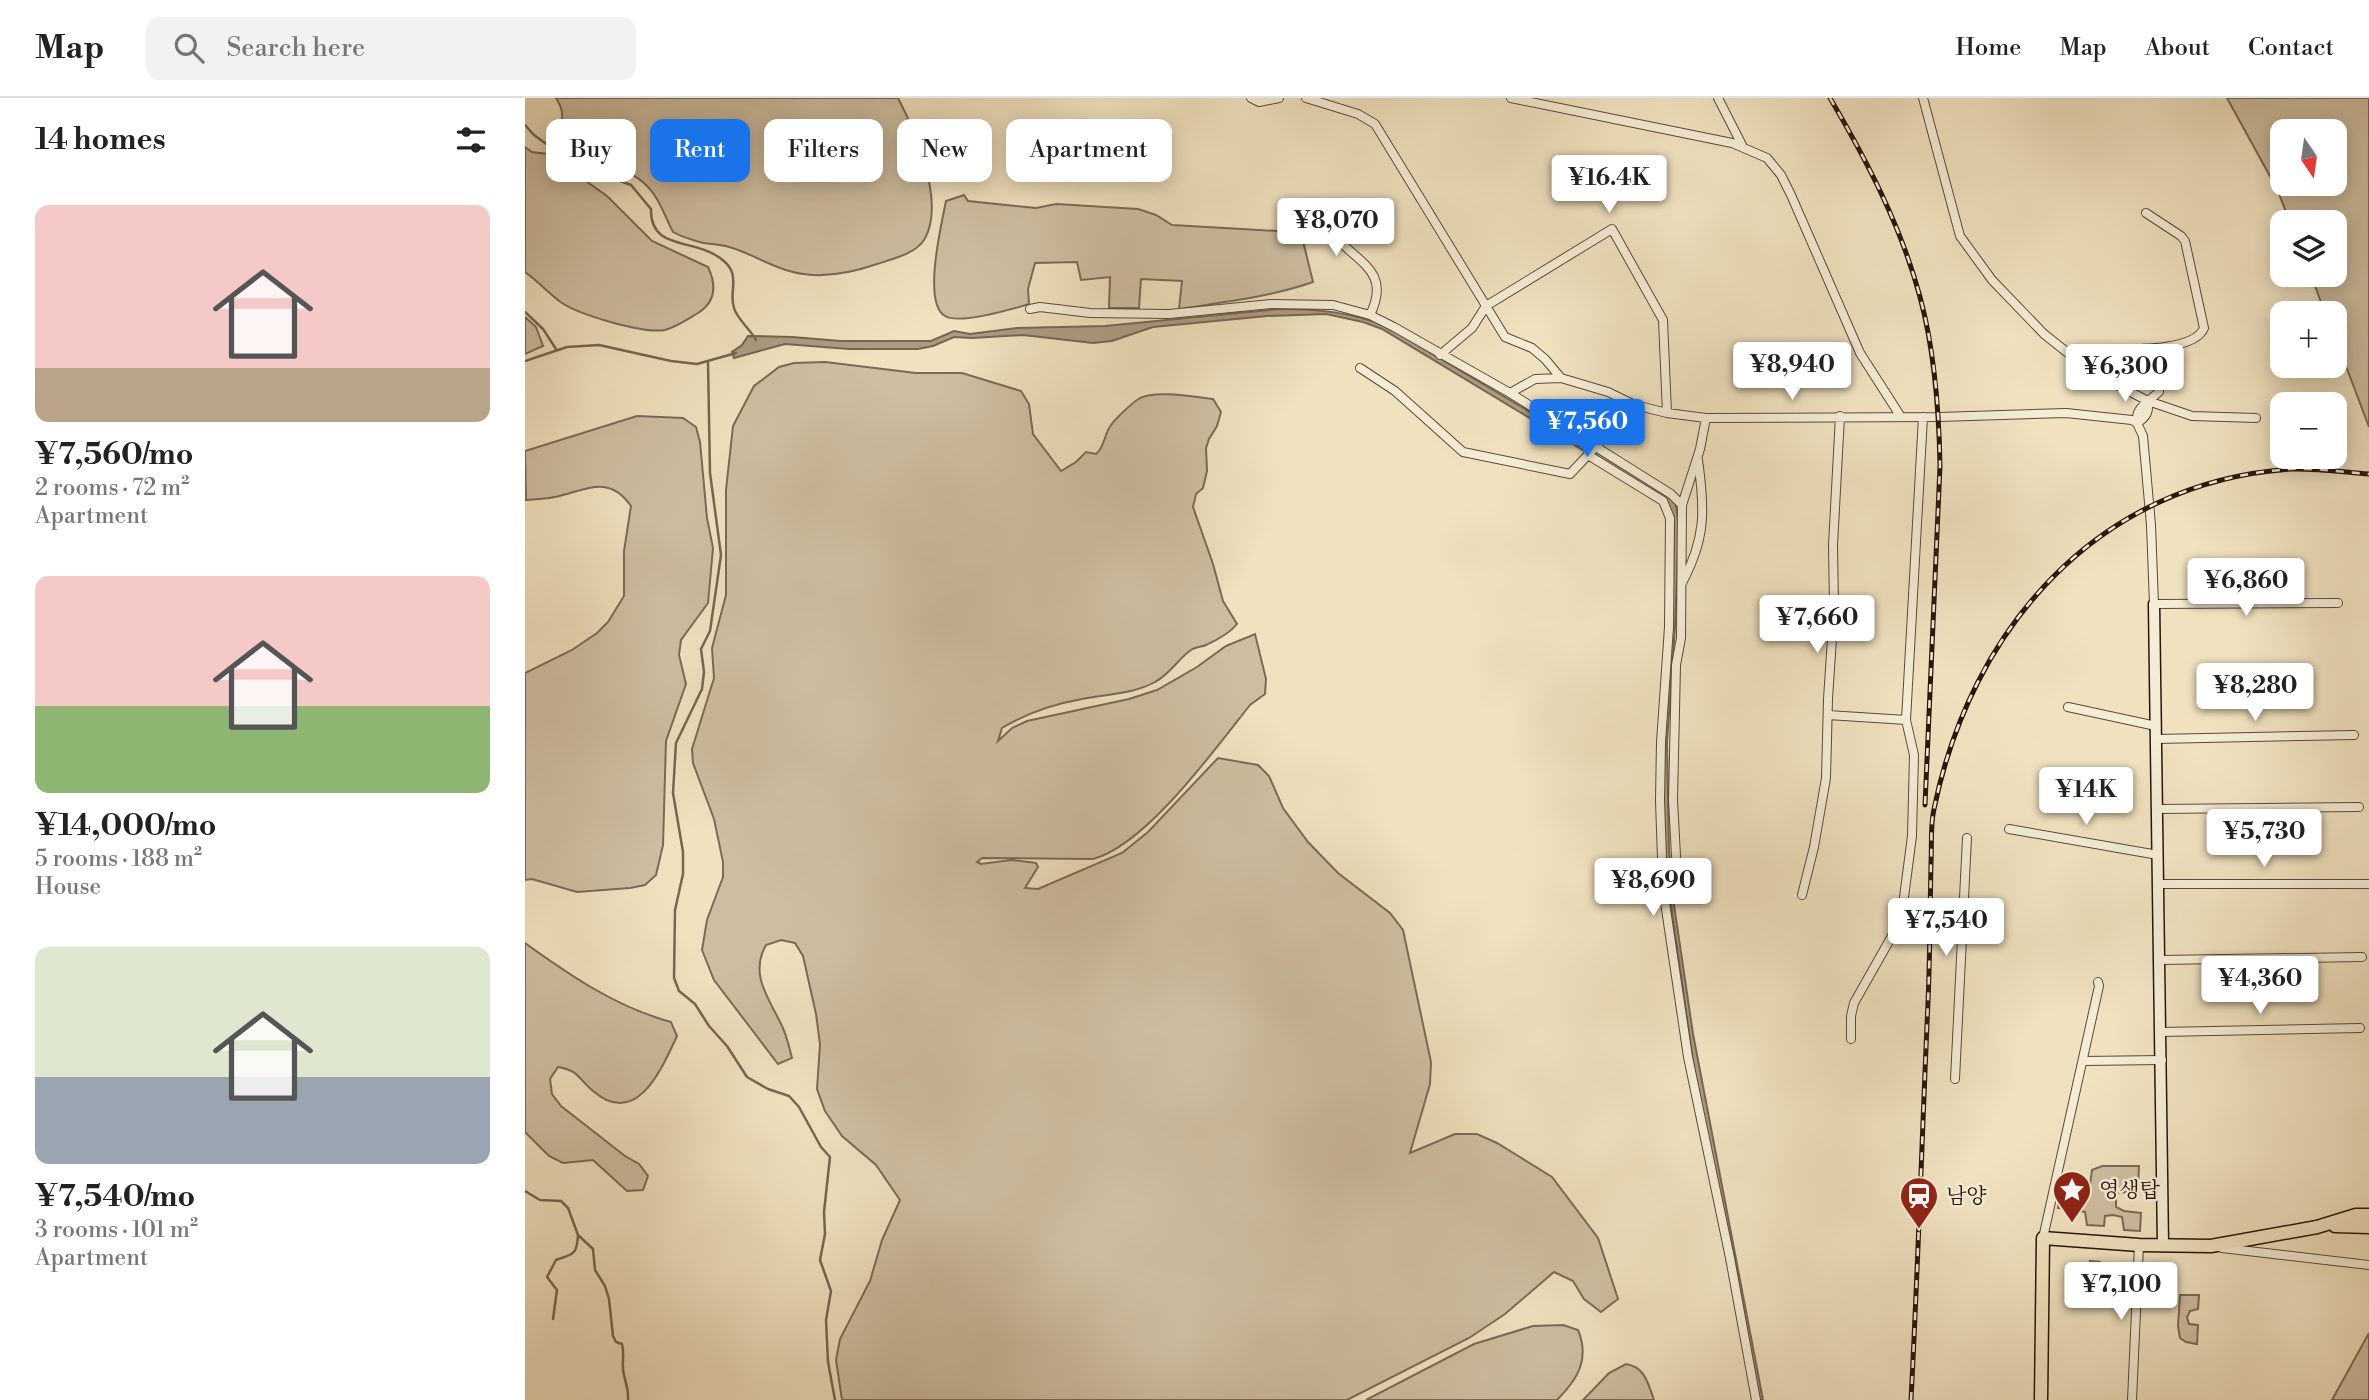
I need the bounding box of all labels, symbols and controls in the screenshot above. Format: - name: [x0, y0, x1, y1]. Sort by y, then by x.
- search box: [146, 17, 636, 80]
- text: Map: [35, 28, 104, 69]
- icon: search: [170, 29, 208, 67]
- text: Search here: [226, 32, 365, 64]
- text: Home: [1956, 33, 2021, 63]
- text: Map: [2059, 33, 2107, 63]
- text: About: [2145, 33, 2210, 63]
- text: Contact: [2248, 33, 2334, 63]
- chip: Buy: [546, 119, 636, 182]
- chip: Rent: [650, 119, 750, 182]
- chip: Filters: [764, 119, 883, 182]
- chip: New: [897, 119, 992, 182]
- chip: Apartment: [1006, 119, 1172, 182]
- north arrow: [2270, 119, 2347, 196]
- map controls: [2270, 119, 2347, 469]
- text: 14 homes: [35, 121, 166, 159]
- icon: filters: [452, 121, 490, 159]
- pin: ¥16.4K: [1552, 156, 1666, 215]
- text: ¥16.4K: [1568, 164, 1650, 192]
- pin: ¥8,070: [1279, 198, 1393, 258]
- text: ¥8,070: [1293, 207, 1379, 235]
- button: layers: [2270, 210, 2347, 287]
- icon: home: [200, 251, 326, 377]
- button: +: [2270, 301, 2347, 378]
- pin: ¥8,940: [1735, 342, 1849, 402]
- pin: ¥6,300: [2068, 344, 2182, 404]
- text: ¥8,940: [1749, 351, 1835, 379]
- text: ¥6,300: [2082, 353, 2168, 381]
- button: −: [2270, 392, 2347, 469]
- pin: ¥7,560: [1530, 400, 1644, 459]
- text: ¥7,560: [1546, 408, 1628, 436]
- text: ¥7,560/mo: [35, 436, 193, 474]
- text: 2 rooms · 72 m²: [35, 474, 189, 502]
- text: Apartment: [35, 502, 148, 530]
- pin: ¥6,860: [2189, 559, 2303, 618]
- text: ¥6,860: [2203, 567, 2289, 595]
- pin: ¥7,660: [1760, 596, 1874, 655]
- text: ¥7,660: [1776, 604, 1858, 632]
- icon: home: [200, 622, 326, 748]
- pin: ¥8,280: [2198, 664, 2312, 723]
- text: ¥8,280: [2212, 672, 2298, 700]
- pin: ¥14K: [2045, 768, 2127, 827]
- text: ¥14K: [2055, 776, 2117, 804]
- text: ¥14,000/mo: [35, 807, 217, 845]
- pin: ¥5,730: [2207, 810, 2321, 869]
- text: ¥5,730: [2223, 818, 2305, 846]
- text: 5 rooms · 188 m²: [35, 845, 202, 873]
- pin: ¥8,690: [1596, 858, 1710, 918]
- text: ¥8,690: [1610, 867, 1696, 895]
- text: House: [35, 873, 101, 901]
- pin: ¥7,540: [1889, 898, 2003, 958]
- text: ¥7,540: [1904, 907, 1988, 935]
- pin: ¥4,360: [2203, 956, 2317, 1016]
- text: ¥4,360: [2217, 965, 2303, 993]
- icon: home: [200, 993, 326, 1119]
- place icon: 영생탑: [2051, 1169, 2093, 1224]
- station icon: 남양: [1898, 1175, 1940, 1230]
- text: ¥7,540/mo: [35, 1178, 195, 1216]
- place label: 영생탑: [2099, 1178, 2161, 1204]
- place label: 남양: [1946, 1184, 1987, 1210]
- text: 3 rooms · 101 m²: [35, 1216, 198, 1244]
- text: Apartment: [35, 1244, 148, 1272]
- pin: ¥7,100: [2064, 1262, 2178, 1322]
- text: ¥7,100: [2080, 1271, 2162, 1299]

